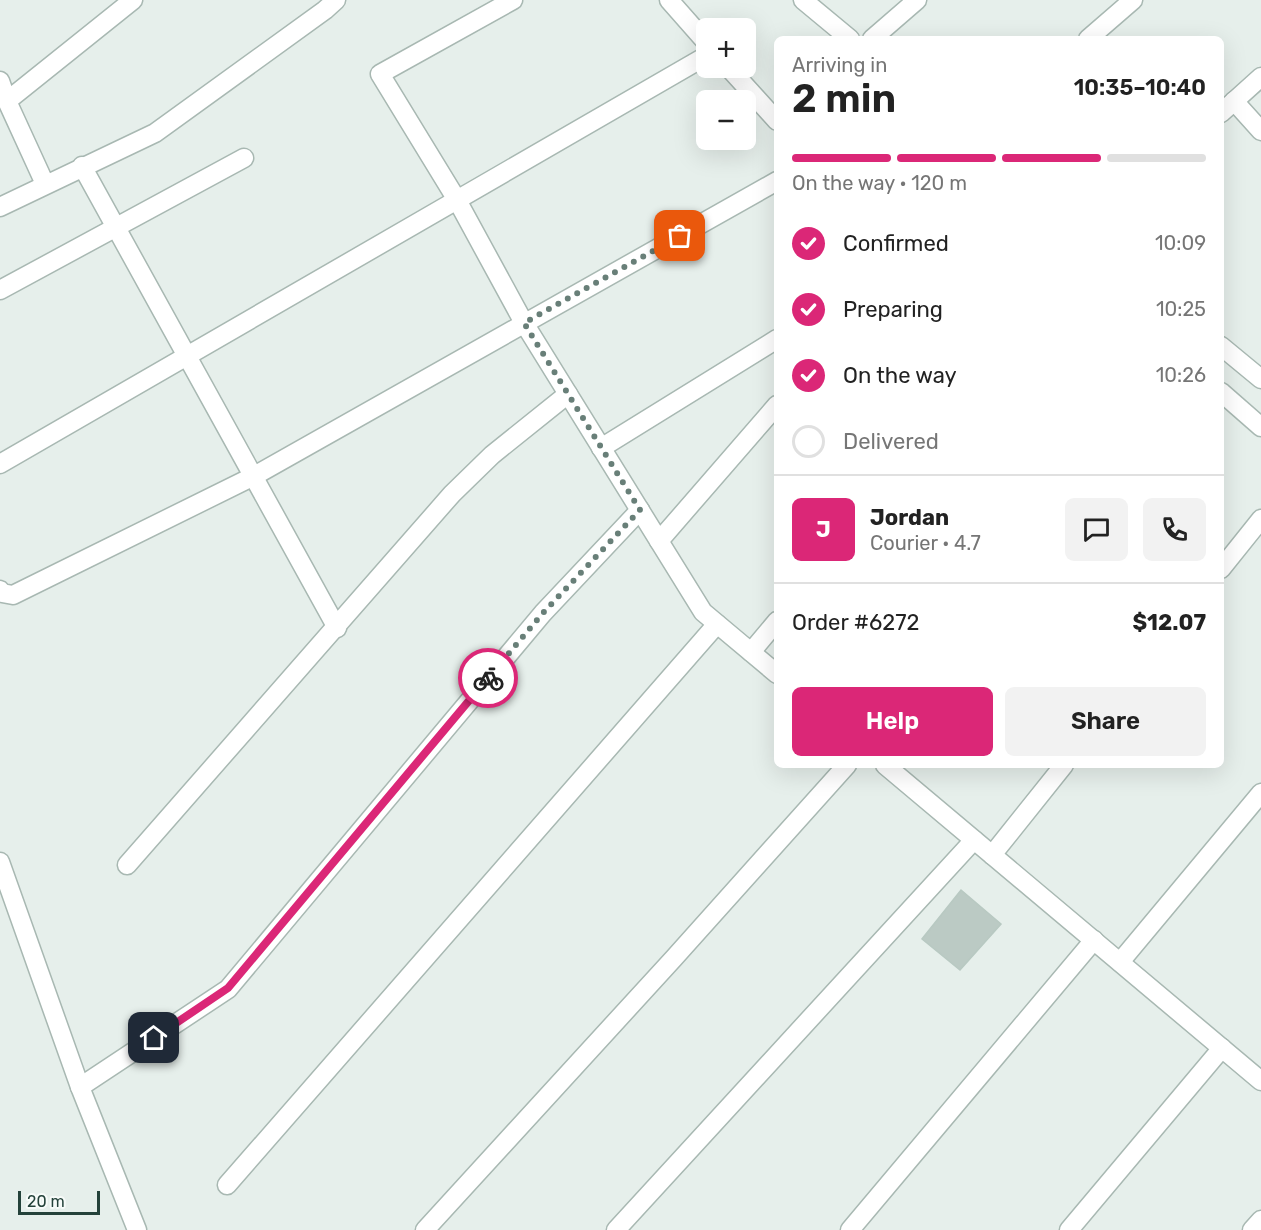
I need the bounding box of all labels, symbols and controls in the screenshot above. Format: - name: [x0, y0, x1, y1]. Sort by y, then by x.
- map controls: [696, 18, 756, 150]
- button: +: [696, 18, 756, 78]
- text: Arriving in: [792, 53, 887, 77]
- text: 10:35–10:40: [1074, 74, 1206, 101]
- text: 2 min: [792, 76, 896, 122]
- button: −: [696, 90, 756, 150]
- text: On the way · 120 m: [792, 171, 967, 195]
- pin: [654, 210, 705, 261]
- icon: bag: [663, 219, 696, 252]
- icon: check: [792, 227, 825, 260]
- text: Confirmed: [843, 230, 949, 257]
- text: 10:09: [1155, 231, 1206, 255]
- icon: check: [792, 293, 825, 326]
- text: Preparing: [843, 296, 943, 323]
- text: 10:25: [1156, 297, 1206, 321]
- icon: check: [792, 359, 825, 392]
- text: On the way: [843, 362, 957, 389]
- text: 10:26: [1156, 363, 1206, 387]
- text: Delivered: [843, 428, 939, 455]
- button: chat: [1065, 498, 1128, 561]
- button: phone: [1143, 498, 1206, 561]
- text: Jordan: [870, 504, 949, 531]
- text: J: [816, 516, 831, 543]
- text: Courier · 4.7: [870, 531, 981, 555]
- text: Order #6272: [792, 609, 919, 636]
- text: $12.07: [1132, 609, 1206, 636]
- courier: [458, 648, 518, 708]
- icon: bike: [472, 662, 505, 695]
- button: Help: [792, 687, 993, 756]
- button: Share: [1005, 687, 1206, 756]
- pin: [128, 1012, 179, 1063]
- icon: home: [137, 1021, 170, 1054]
- scale bar: [18, 1188, 100, 1216]
- text: 20 m: [27, 1192, 65, 1211]

